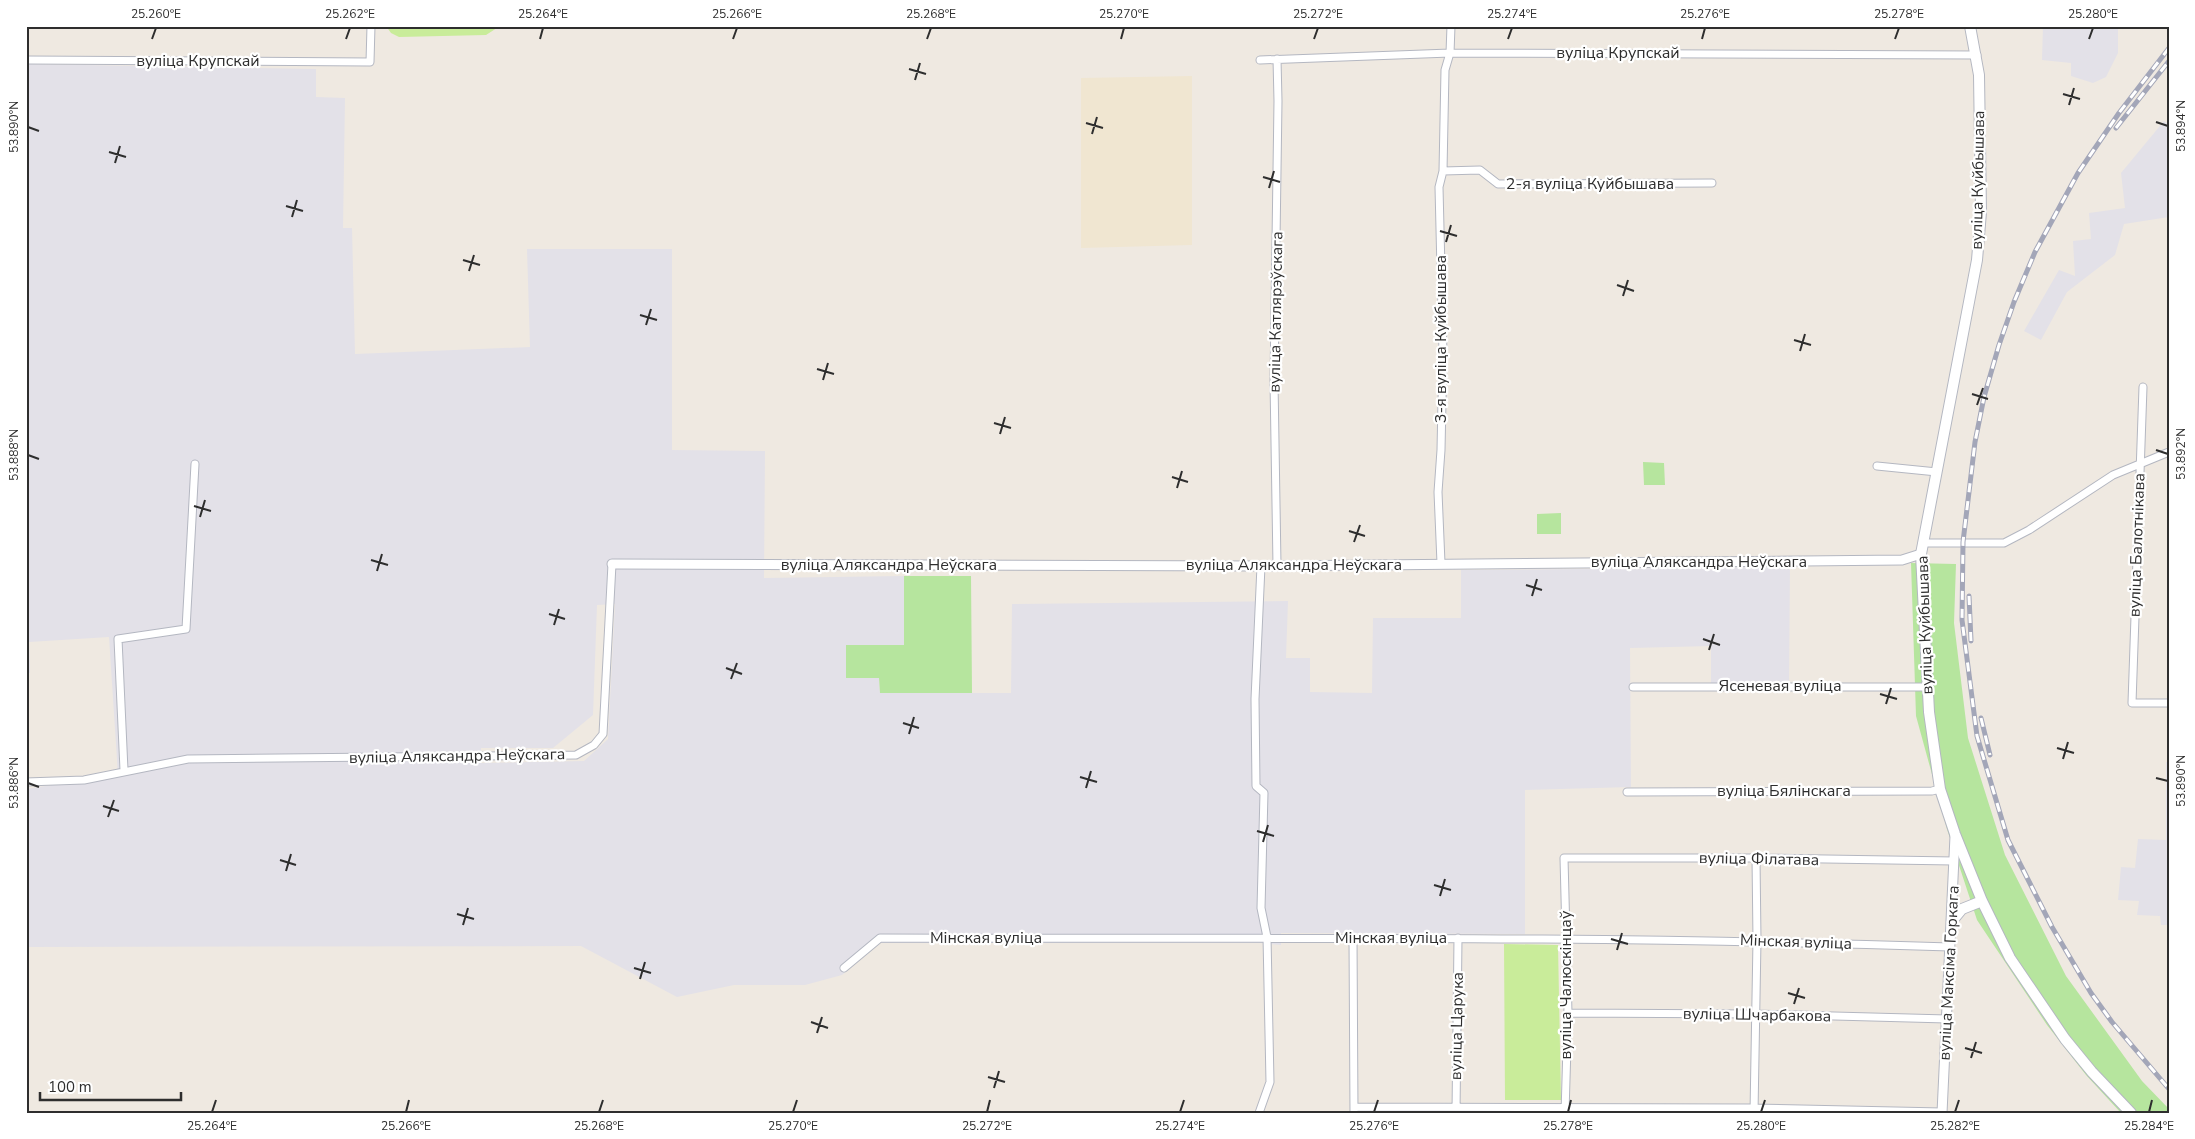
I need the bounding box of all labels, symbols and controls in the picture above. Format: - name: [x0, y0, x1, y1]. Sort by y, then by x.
- text: 25.260°E: [131, 6, 181, 22]
- text: 25.262°E: [325, 6, 375, 22]
- text: 25.264°E: [518, 6, 568, 22]
- text: 25.266°E: [712, 6, 762, 22]
- text: 25.268°E: [906, 6, 956, 22]
- text: 25.270°E: [1099, 6, 1149, 22]
- text: 25.272°E: [1293, 6, 1343, 22]
- text: 25.274°E: [1487, 6, 1537, 22]
- text: 25.276°E: [1680, 6, 1730, 22]
- text: 25.278°E: [1874, 6, 1924, 22]
- text: 25.280°E: [2068, 6, 2118, 22]
- street label: вуліца Крупскай: [1556, 42, 1680, 64]
- street label: вуліца Крупскай: [136, 50, 260, 72]
- text: 53.894°N: [2173, 100, 2189, 152]
- text: 53.890°N: [6, 101, 22, 153]
- street label: вуліца Куйбышава: [1966, 110, 1990, 250]
- street label: 2-я вуліца Куйбышава: [1506, 173, 1674, 195]
- street label: вуліца Катлярэўскага: [1264, 231, 1288, 393]
- street label: 3-я вуліца Куйбышава: [1430, 255, 1452, 423]
- text: 53.892°N: [2173, 428, 2189, 480]
- text: 53.888°N: [6, 429, 22, 481]
- street label: вуліца Балотнікава: [2123, 473, 2151, 617]
- street label: вуліца Аляксандра Неўскага: [1591, 551, 1807, 573]
- street label: вуліца Аляксандра Неўскага: [781, 554, 997, 576]
- street label: вуліца Аляксандра Неўскага: [1186, 554, 1402, 576]
- street label: вуліца Куйбышава: [1912, 555, 1938, 695]
- street label: Ясеневая вуліца: [1718, 675, 1842, 697]
- street label: вуліца Аляксандра Неўскага: [349, 743, 565, 769]
- text: 53.890°N: [2173, 755, 2189, 807]
- text: 53.886°N: [6, 757, 22, 809]
- street label: вуліца Бялінскага: [1717, 780, 1851, 802]
- street label: вуліца Філатава: [1699, 847, 1819, 871]
- street label: вуліца Максіма Горкага: [1933, 885, 1965, 1061]
- street label: вуліца Чалюскінцаў: [1555, 910, 1577, 1059]
- street label: Мінская вуліца: [930, 927, 1042, 949]
- street label: Мінская вуліца: [1335, 927, 1447, 949]
- street label: Мінская вуліца: [1740, 929, 1852, 955]
- street label: вуліца Царука: [1445, 972, 1469, 1080]
- street label: вуліца Шчарбакова: [1683, 1003, 1831, 1027]
- scale bar: [40, 1069, 181, 1101]
- text: 100 m: [48, 1077, 92, 1097]
- text: 25.264°E: [187, 1118, 237, 1134]
- text: 25.266°E: [381, 1118, 431, 1134]
- text: 25.268°E: [574, 1118, 624, 1134]
- text: 25.270°E: [768, 1118, 818, 1134]
- text: 25.272°E: [962, 1118, 1012, 1134]
- text: 25.274°E: [1155, 1118, 1205, 1134]
- text: 25.276°E: [1349, 1118, 1399, 1134]
- text: 25.278°E: [1543, 1118, 1593, 1134]
- text: 25.280°E: [1736, 1118, 1786, 1134]
- text: 25.282°E: [1930, 1118, 1980, 1134]
- text: 25.284°E: [2124, 1118, 2174, 1134]

